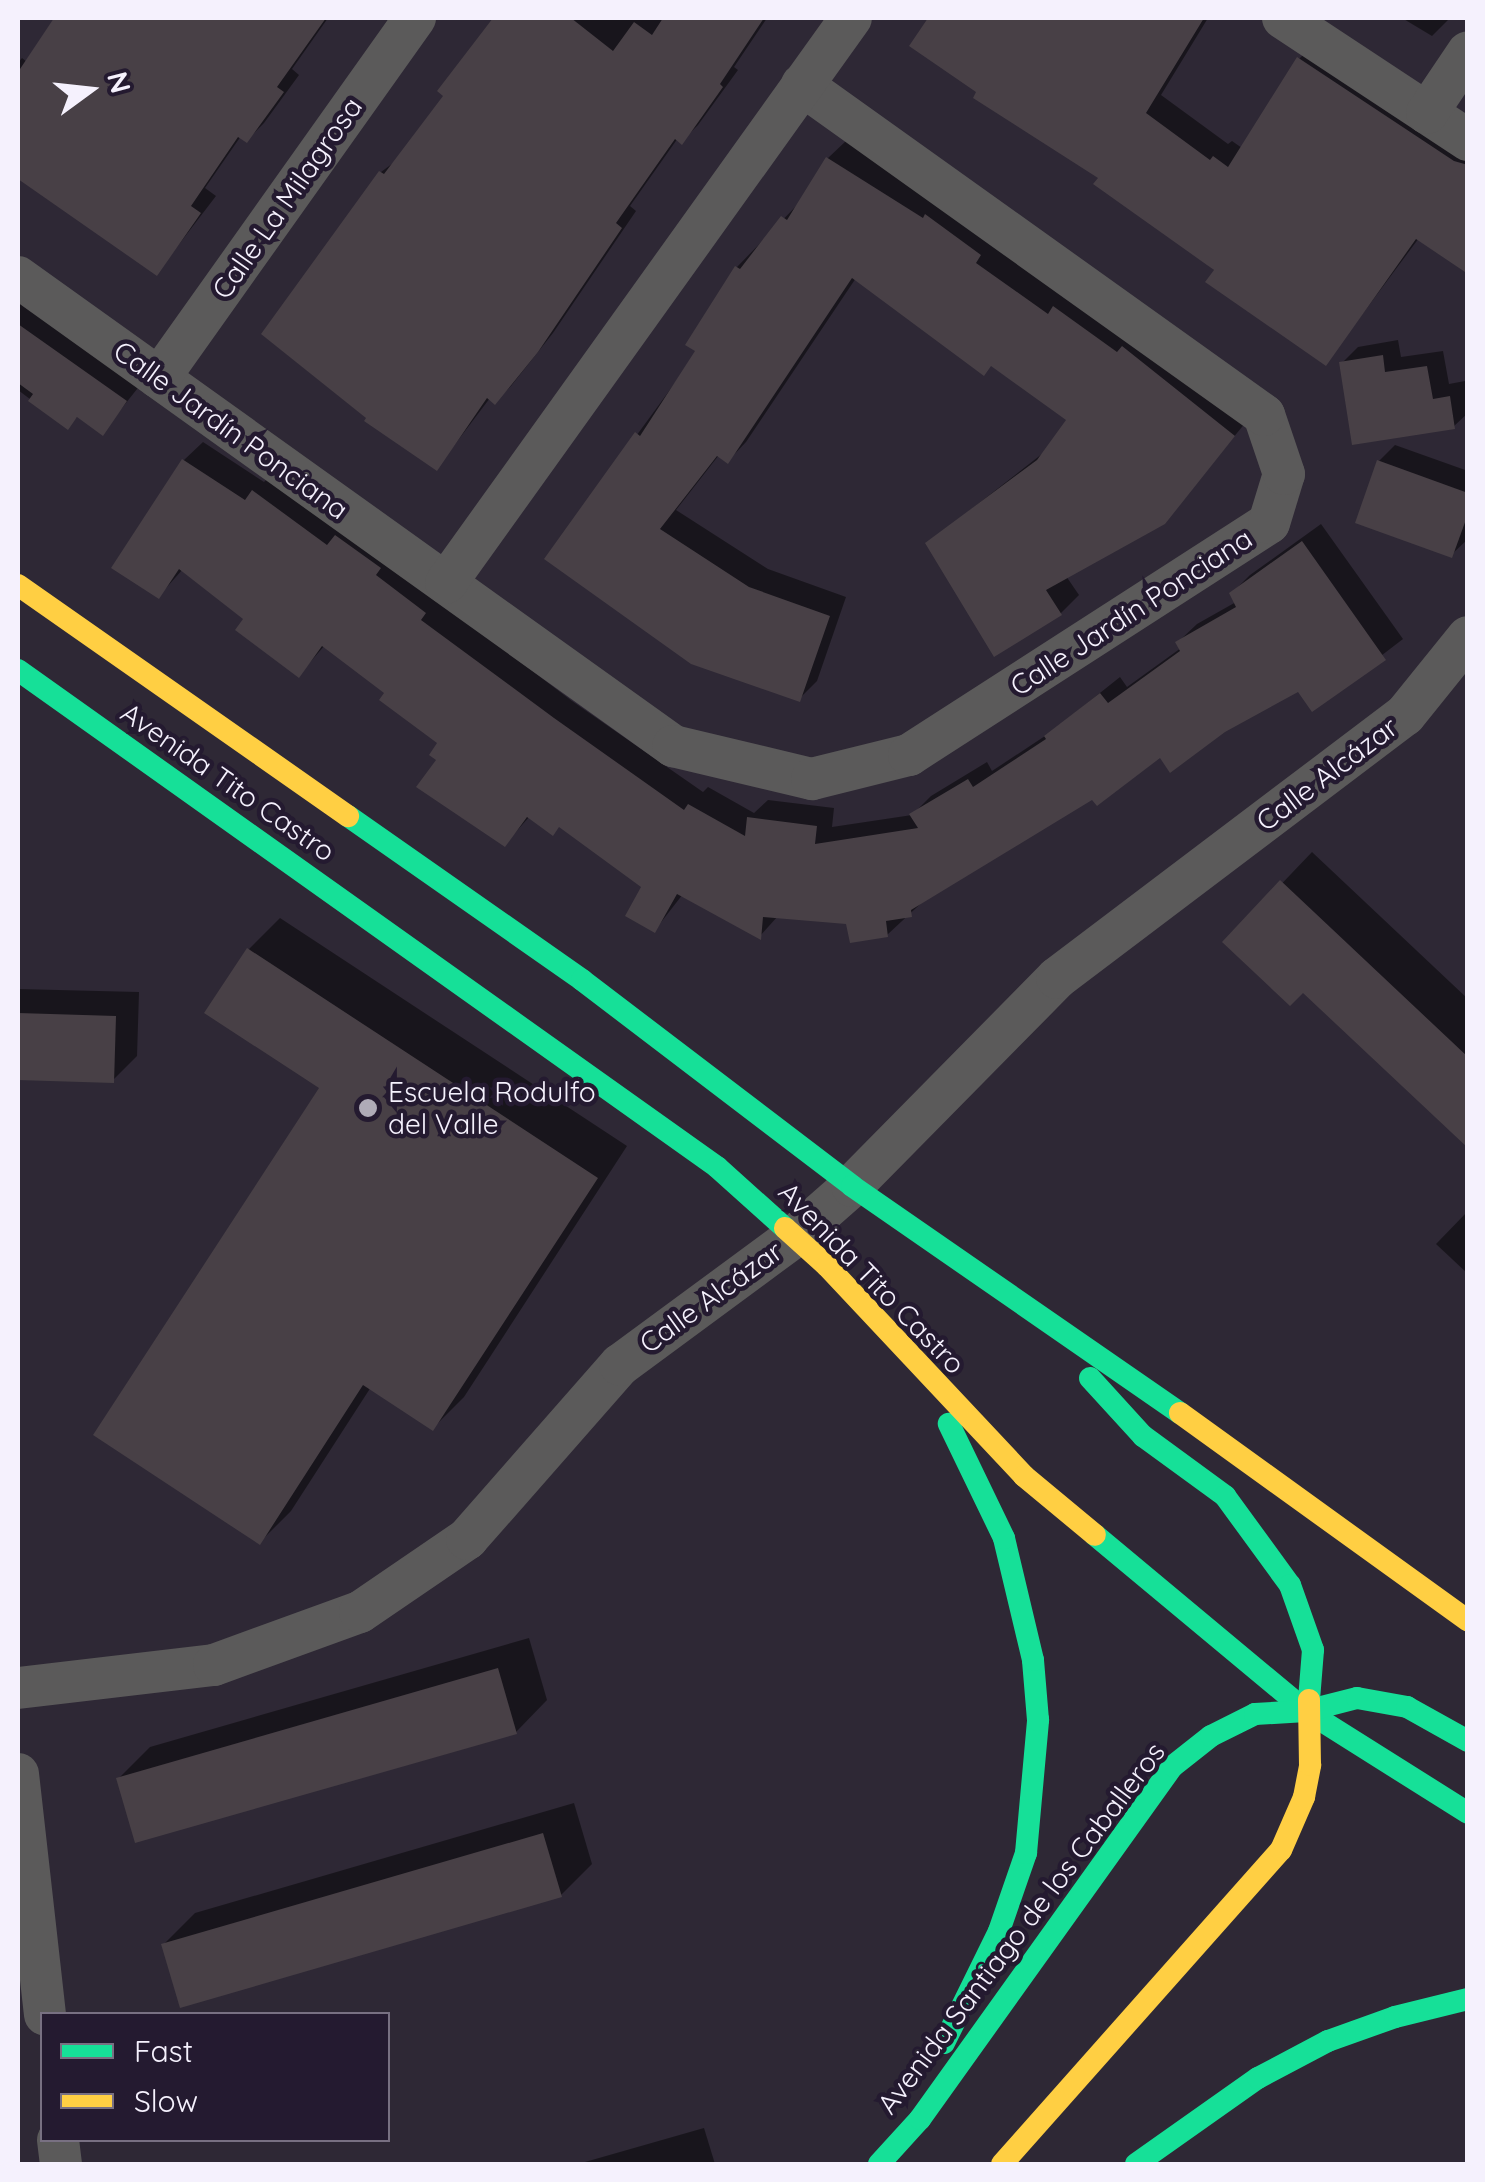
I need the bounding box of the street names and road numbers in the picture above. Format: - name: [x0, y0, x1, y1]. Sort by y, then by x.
- street label: Calle La Milagrosa: [205, 91, 369, 305]
- street label: Calle Jardín Ponciana: [107, 334, 355, 526]
- street label: Calle Jardín Ponciana: [1004, 521, 1258, 703]
- street label: Avenida Tito Castro: [115, 696, 341, 868]
- street label: Calle Alcázar: [1250, 710, 1404, 838]
- street label: Avenida Tito Castro: [772, 1175, 972, 1381]
- street label: Calle Alcázar: [633, 1234, 789, 1360]
- street label: Avenida Santiago de los Caballeros: [870, 1736, 1172, 2120]

